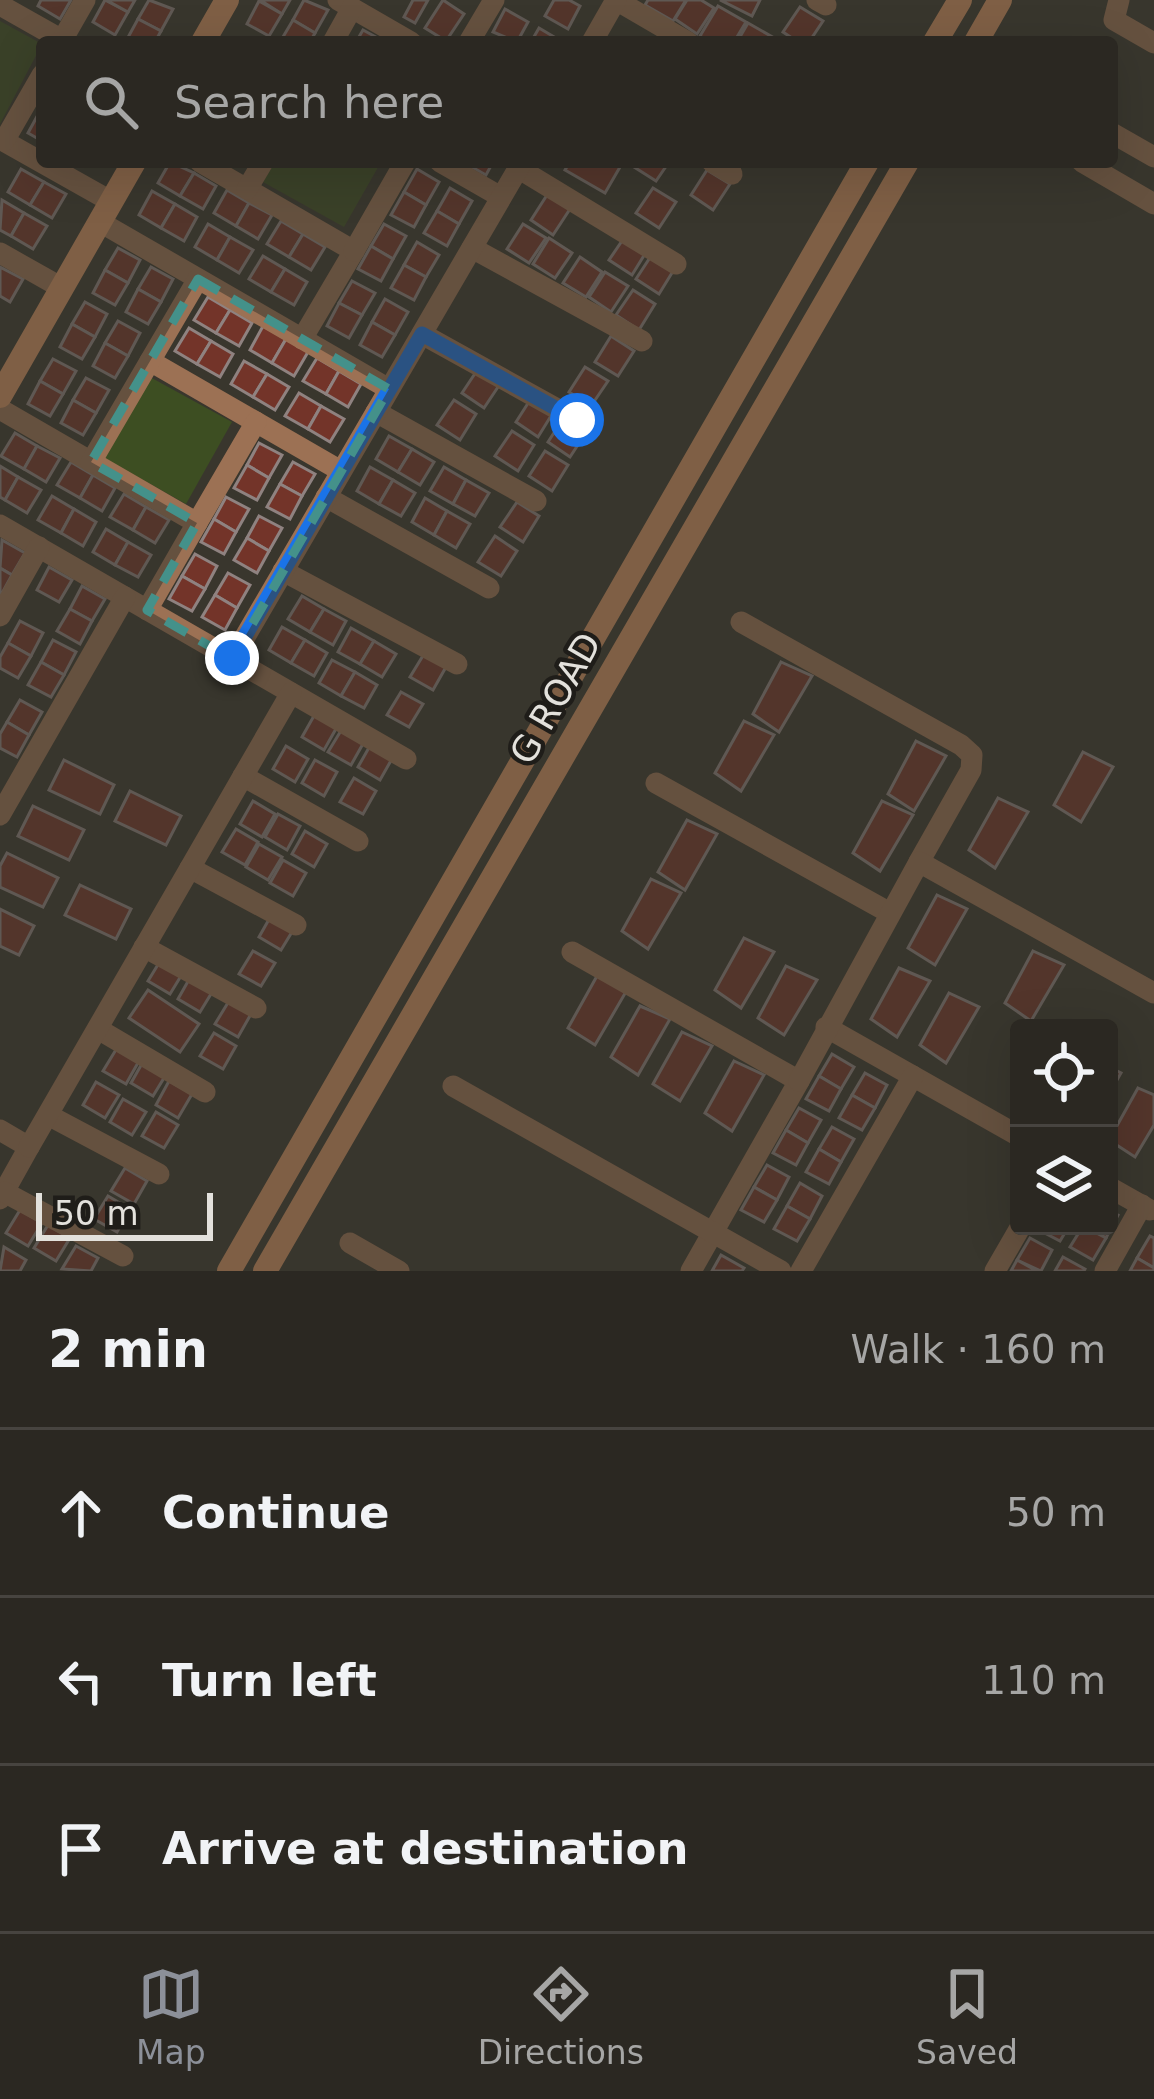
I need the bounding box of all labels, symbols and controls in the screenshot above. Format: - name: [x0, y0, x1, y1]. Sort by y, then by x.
- search box: [36, 36, 1118, 168]
- icon: search: [78, 69, 144, 135]
- text: Search here: [174, 76, 444, 129]
- route start: [550, 393, 604, 447]
- street label: G ROAD: [502, 625, 609, 771]
- route end: [205, 631, 259, 685]
- map controls: [1010, 1019, 1118, 1235]
- button: locate: [1010, 1019, 1118, 1127]
- button: layers: [1010, 1127, 1118, 1235]
- scale bar: [36, 1187, 213, 1240]
- text: 50 m: [54, 1194, 139, 1233]
- text: 2 min: [48, 1320, 208, 1379]
- text: Walk · 160 m: [851, 1327, 1106, 1372]
- icon: ahead: [48, 1480, 114, 1546]
- text: Continue: [162, 1486, 390, 1539]
- text: 50 m: [1006, 1490, 1106, 1535]
- icon: left: [48, 1648, 114, 1714]
- text: Turn left: [162, 1654, 377, 1707]
- text: 110 m: [981, 1658, 1106, 1703]
- icon: arrive: [48, 1816, 114, 1882]
- text: Arrive at destination: [162, 1822, 688, 1875]
- tab: Map: [136, 1961, 206, 2072]
- tab: Directions: [478, 1961, 644, 2072]
- tab: Saved: [916, 1961, 1018, 2072]

